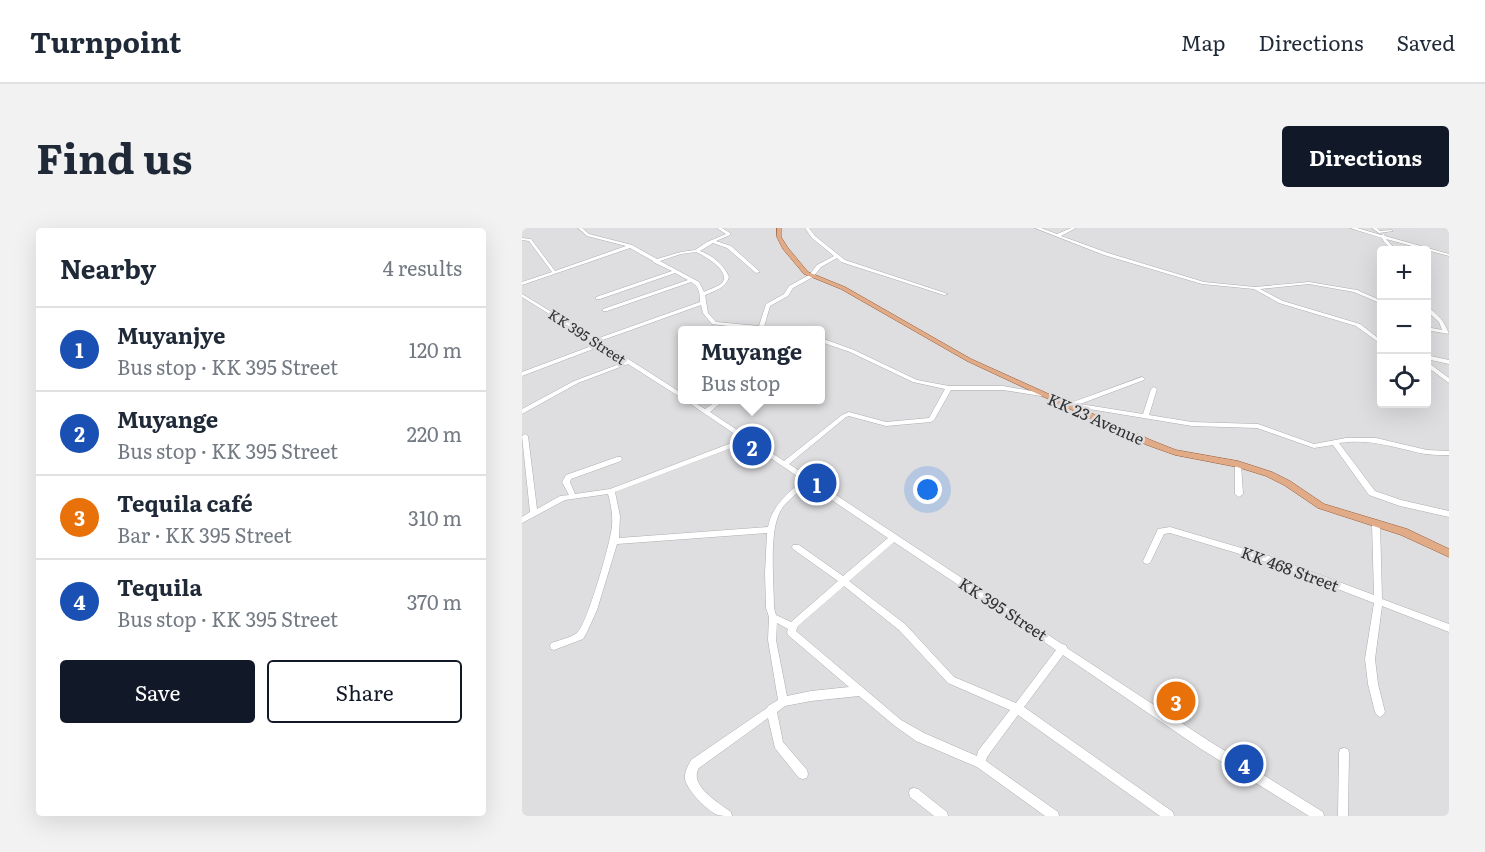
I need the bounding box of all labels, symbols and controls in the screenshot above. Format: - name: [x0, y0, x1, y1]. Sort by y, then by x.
- text: Turnpoint: [30, 20, 181, 62]
- text: Map: [1181, 26, 1226, 57]
- text: Directions: [1259, 26, 1364, 57]
- text: Saved: [1397, 26, 1455, 57]
- text: Find us: [36, 125, 193, 187]
- button: Directions: [1282, 126, 1449, 187]
- map controls: [1377, 246, 1431, 408]
- button: +: [1377, 246, 1431, 300]
- text: Nearby: [60, 248, 156, 287]
- text: 4 results: [383, 252, 462, 282]
- button: −: [1377, 300, 1431, 354]
- street label: KK 395 Street: [545, 304, 631, 369]
- text: Muyanjye: [117, 318, 225, 351]
- popup: [678, 326, 825, 404]
- text: 1: [75, 334, 84, 364]
- text: 120 m: [409, 334, 462, 364]
- text: Muyange: [701, 334, 802, 367]
- text: Bus stop · KK 395 Street: [117, 351, 338, 381]
- button: locate: [1377, 354, 1431, 408]
- text: Bus stop: [701, 367, 780, 397]
- street label: KK 23 Avenue: [1044, 386, 1149, 450]
- text: Muyange: [117, 402, 218, 435]
- text: 2: [74, 418, 85, 448]
- text: 220 m: [407, 418, 462, 448]
- pin: 2: [732, 424, 772, 468]
- text: Bus stop · KK 395 Street: [117, 435, 338, 465]
- pin: 1: [798, 460, 836, 506]
- your location: [913, 475, 942, 504]
- text: Tequila café: [117, 486, 253, 519]
- text: 3: [74, 502, 85, 532]
- text: 310 m: [408, 502, 462, 532]
- text: Bar · KK 395 Street: [117, 519, 292, 549]
- street label: KK 468 Street: [1238, 539, 1343, 597]
- text: Tequila: [117, 570, 202, 603]
- street label: KK 395 Street: [954, 570, 1053, 646]
- text: 4: [73, 586, 86, 616]
- text: 370 m: [407, 586, 462, 616]
- text: Bus stop · KK 395 Street: [117, 603, 338, 633]
- button: Save: [60, 660, 255, 723]
- button: Share: [267, 660, 462, 723]
- pin: 3: [1156, 678, 1196, 724]
- pin: 4: [1224, 742, 1264, 786]

